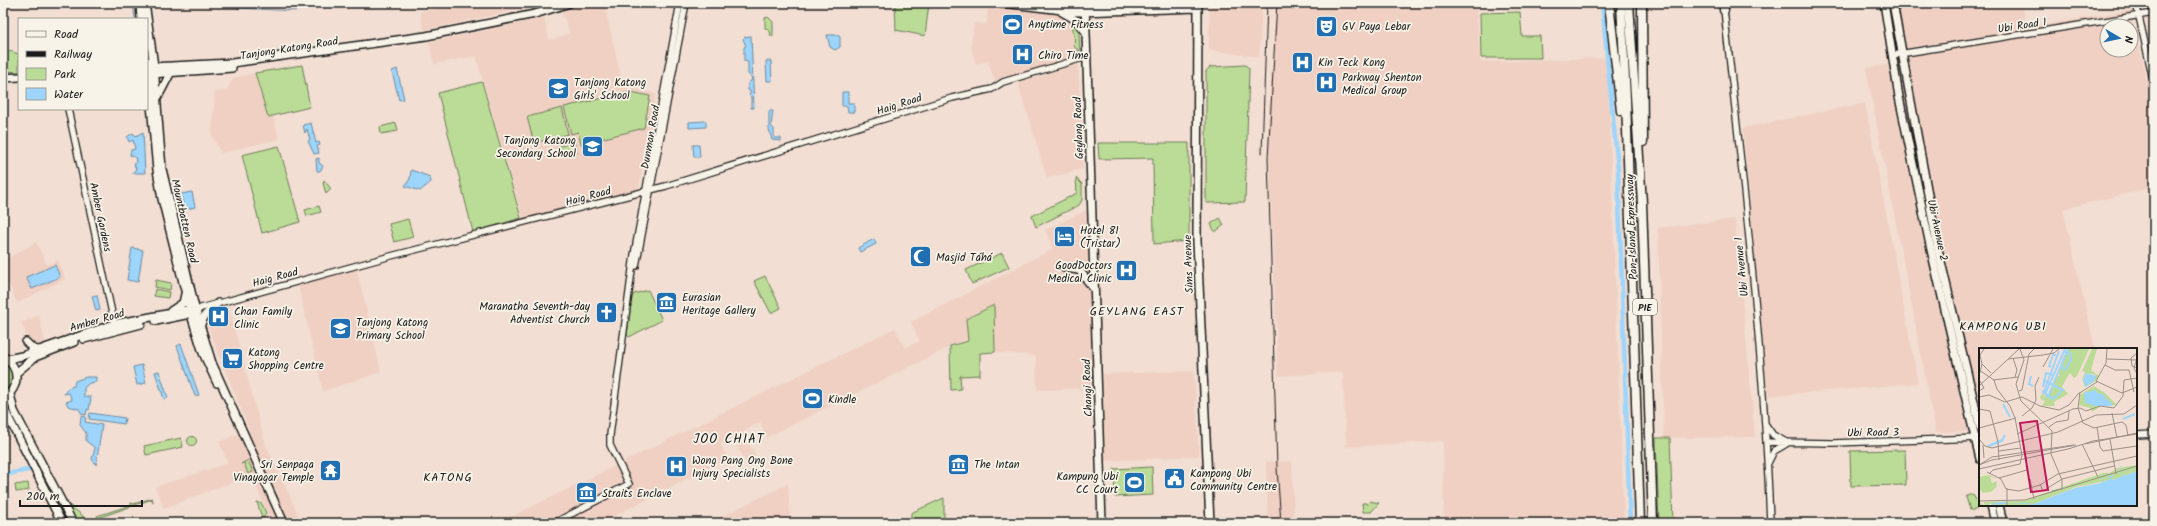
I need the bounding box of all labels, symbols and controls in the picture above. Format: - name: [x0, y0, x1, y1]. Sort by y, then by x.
- sports icon: Anytime Fitness: [1000, 11, 1026, 37]
- theatre icon: GV Paya Lebar: [1314, 13, 1340, 39]
- street label: Ubi Road 1: [1996, 13, 2048, 39]
- place label: Anytime Fitness: [1028, 16, 1104, 34]
- legend: [18, 18, 148, 110]
- place label: GV Paya Lebar: [1342, 18, 1412, 36]
- north arrow: [2099, 18, 2139, 58]
- text: Road: [54, 25, 79, 44]
- street label: Tanjong Katong Road: [239, 32, 340, 66]
- text: N: [2118, 35, 2137, 44]
- hospital icon: Chiro Time: [1010, 42, 1036, 68]
- text: Railway: [54, 45, 92, 64]
- place label: Chiro Time: [1038, 47, 1088, 65]
- hospital icon: Kin Teck Kong: [1289, 49, 1315, 75]
- place label: Kin Teck Kong: [1318, 54, 1385, 72]
- text: Park: [54, 65, 76, 84]
- place label: Parkway Shenton Medical Group: [1342, 69, 1422, 100]
- hospital icon: Parkway Shenton Medical Group: [1313, 70, 1339, 96]
- place label: Tanjong Katong Girls' School: [574, 74, 646, 105]
- school or university icon: Tanjong Katong Girls' School: [546, 75, 572, 101]
- text: Water: [54, 85, 84, 104]
- street label: Haig Road: [874, 89, 925, 121]
- street label: Geylang Road: [1069, 96, 1089, 159]
- street label: Dunman Road: [637, 103, 666, 170]
- place label: Tanjong Katong Secondary School: [496, 132, 576, 163]
- school or university icon: Tanjong Katong Secondary School: [579, 133, 605, 159]
- street label: Pan-Island Expressway: [1621, 173, 1643, 280]
- street label: Mountbatten Road: [166, 177, 203, 266]
- street label: Amber Gardens: [84, 181, 116, 254]
- street label: Haig Road: [563, 182, 614, 212]
- street label: Ubi Avenue 2: [1922, 198, 1952, 263]
- place label: Hotel 81 (Tristar): [1080, 222, 1121, 253]
- hotel icon: Hotel 81 (Tristar): [1051, 223, 1077, 249]
- street label: Sims Avenue: [1179, 234, 1199, 294]
- street label: Ubi Avenue 1: [1730, 236, 1754, 297]
- mosque icon: Masjid Táhá: [908, 244, 934, 270]
- place label: Masjid Táhá: [936, 249, 994, 267]
- place label: GoodDoctors Medical Clinic: [1048, 257, 1112, 288]
- hospital icon: GoodDoctors Medical Clinic: [1114, 258, 1140, 284]
- street label: Haig Road: [250, 263, 301, 293]
- place label: Eurasian Heritage Gallery: [682, 289, 756, 320]
- museum icon: Eurasian Heritage Gallery: [653, 290, 679, 316]
- place label: Maranatha Seventh-day Adventist Church: [479, 298, 591, 329]
- church icon: Maranatha Seventh-day Adventist Church: [593, 299, 619, 325]
- road number: PIE: [1633, 299, 1657, 315]
- district label: GEYLANG EAST: [1090, 302, 1185, 321]
- place label: Chan Family Clinic: [234, 303, 293, 334]
- street label: Amber Road: [68, 304, 127, 337]
- hospital icon: Chan Family Clinic: [205, 304, 231, 330]
- place label: Tanjong Katong Primary School: [356, 314, 428, 345]
- school or university icon: Tanjong Katong Primary School: [327, 315, 353, 341]
- district label: KAMPONG UBI: [1959, 317, 2047, 336]
- place label: Katong Shopping Centre: [248, 344, 324, 375]
- supermarket icon: Katong Shopping Centre: [219, 345, 245, 371]
- inset map: [1979, 348, 2137, 506]
- street label: Changi Road: [1078, 358, 1098, 417]
- sports icon: Kindle: [800, 386, 826, 412]
- place label: Kindle: [828, 391, 856, 409]
- street label: Ubi Road 3: [1847, 424, 1899, 442]
- district label: JOO CHIAT: [693, 429, 765, 450]
- museum icon: The Intan: [945, 451, 971, 477]
- place label: Wong Pang Ong Bone Injury Specialists: [692, 452, 793, 483]
- hospital icon: Wong Pang Ong Bone Injury Specialists: [664, 453, 690, 479]
- place label: Sri Senpaga Vinayagar Temple: [233, 456, 314, 487]
- place label: The Intan: [974, 456, 1020, 474]
- temple icon: Sri Senpaga Vinayagar Temple: [317, 457, 343, 483]
- place label: Kampong Ubi Community Centre: [1190, 465, 1277, 496]
- public building icon: Kampong Ubi Community Centre: [1161, 466, 1187, 492]
- district label: KATONG: [423, 468, 473, 487]
- place label: Kampung Ubi CC Court: [1057, 468, 1119, 499]
- sports icon: Kampung Ubi CC Court: [1121, 469, 1147, 495]
- museum icon: Straits Enclave: [574, 480, 600, 506]
- scale bar: [20, 482, 142, 508]
- place label: Straits Enclave: [602, 485, 672, 503]
- text: 200 m: [26, 487, 60, 506]

